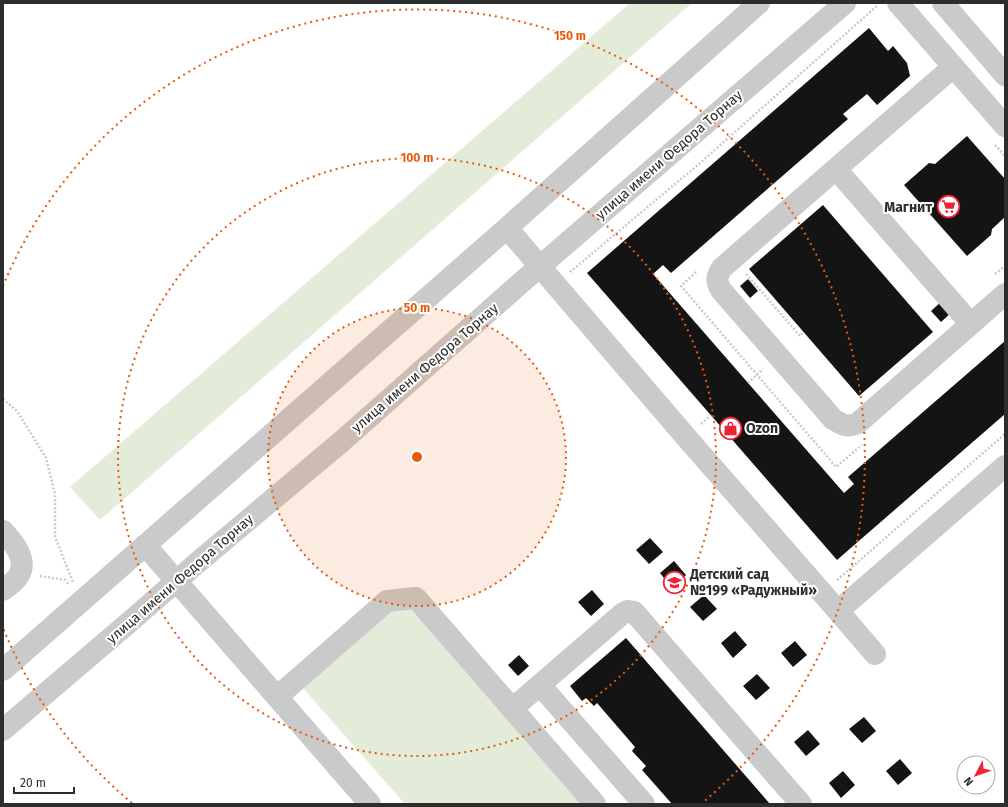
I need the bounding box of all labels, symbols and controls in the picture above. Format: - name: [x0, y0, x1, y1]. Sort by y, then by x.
- text: 150 m: [554, 29, 586, 43]
- street label: улица имени Федора Торнау: [592, 87, 746, 223]
- text: 100 m: [401, 151, 433, 165]
- supermarket icon: Магнит: [935, 194, 961, 220]
- place label: Магнит: [884, 199, 932, 216]
- street label: улица имени Федора Торнау: [348, 300, 502, 436]
- text: 50 m: [404, 301, 430, 315]
- shop icon: Ozon: [717, 415, 743, 441]
- place label: Ozon: [746, 420, 778, 437]
- centre of rings: [410, 450, 424, 464]
- street label: улица имени Федора Торнау: [103, 511, 257, 647]
- place label: Детский сад №199 «Радужный»: [689, 566, 817, 599]
- school or university icon: Детский сад №199 «Радужный»: [661, 569, 687, 595]
- north arrow: [956, 755, 996, 795]
- scale bar: [14, 769, 74, 795]
- text: N: [962, 774, 976, 788]
- text: 20 m: [20, 776, 46, 790]

